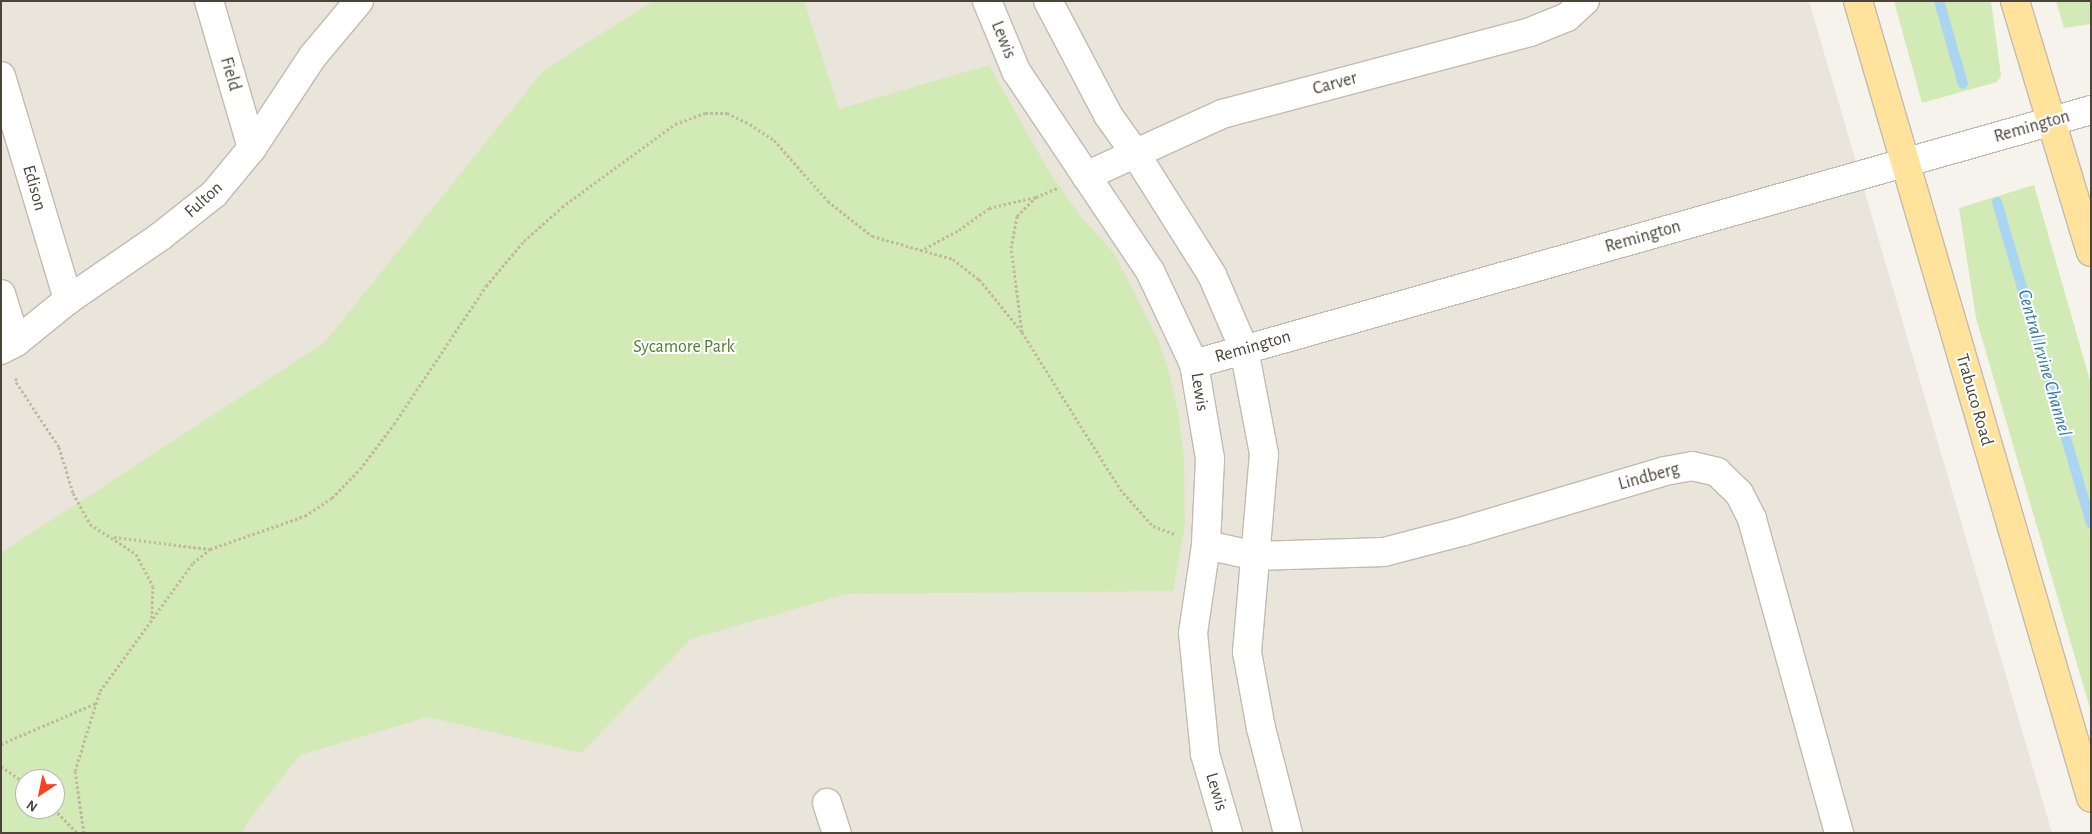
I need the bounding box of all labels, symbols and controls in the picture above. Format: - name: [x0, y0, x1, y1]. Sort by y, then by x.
- street label: Lewis: [986, 18, 1020, 62]
- street label: Field: [215, 55, 245, 93]
- street label: Carver: [1310, 68, 1360, 100]
- street label: Remington: [1992, 106, 2072, 148]
- street label: Edison: [17, 163, 51, 213]
- street label: Fulton: [180, 177, 228, 223]
- street label: Remington: [1603, 216, 1683, 258]
- water label: Central Irvine Channel: [2012, 287, 2076, 439]
- street label: Remington: [1213, 326, 1293, 368]
- park label: Sycamore Park: [633, 336, 735, 358]
- street label: Trabuco Road: [1951, 352, 1997, 448]
- street label: Lewis: [1185, 371, 1213, 413]
- street label: Lindberg: [1616, 458, 1682, 496]
- north arrow: [15, 769, 65, 819]
- street label: Lewis: [1200, 770, 1232, 814]
- text: N: [24, 797, 40, 814]

